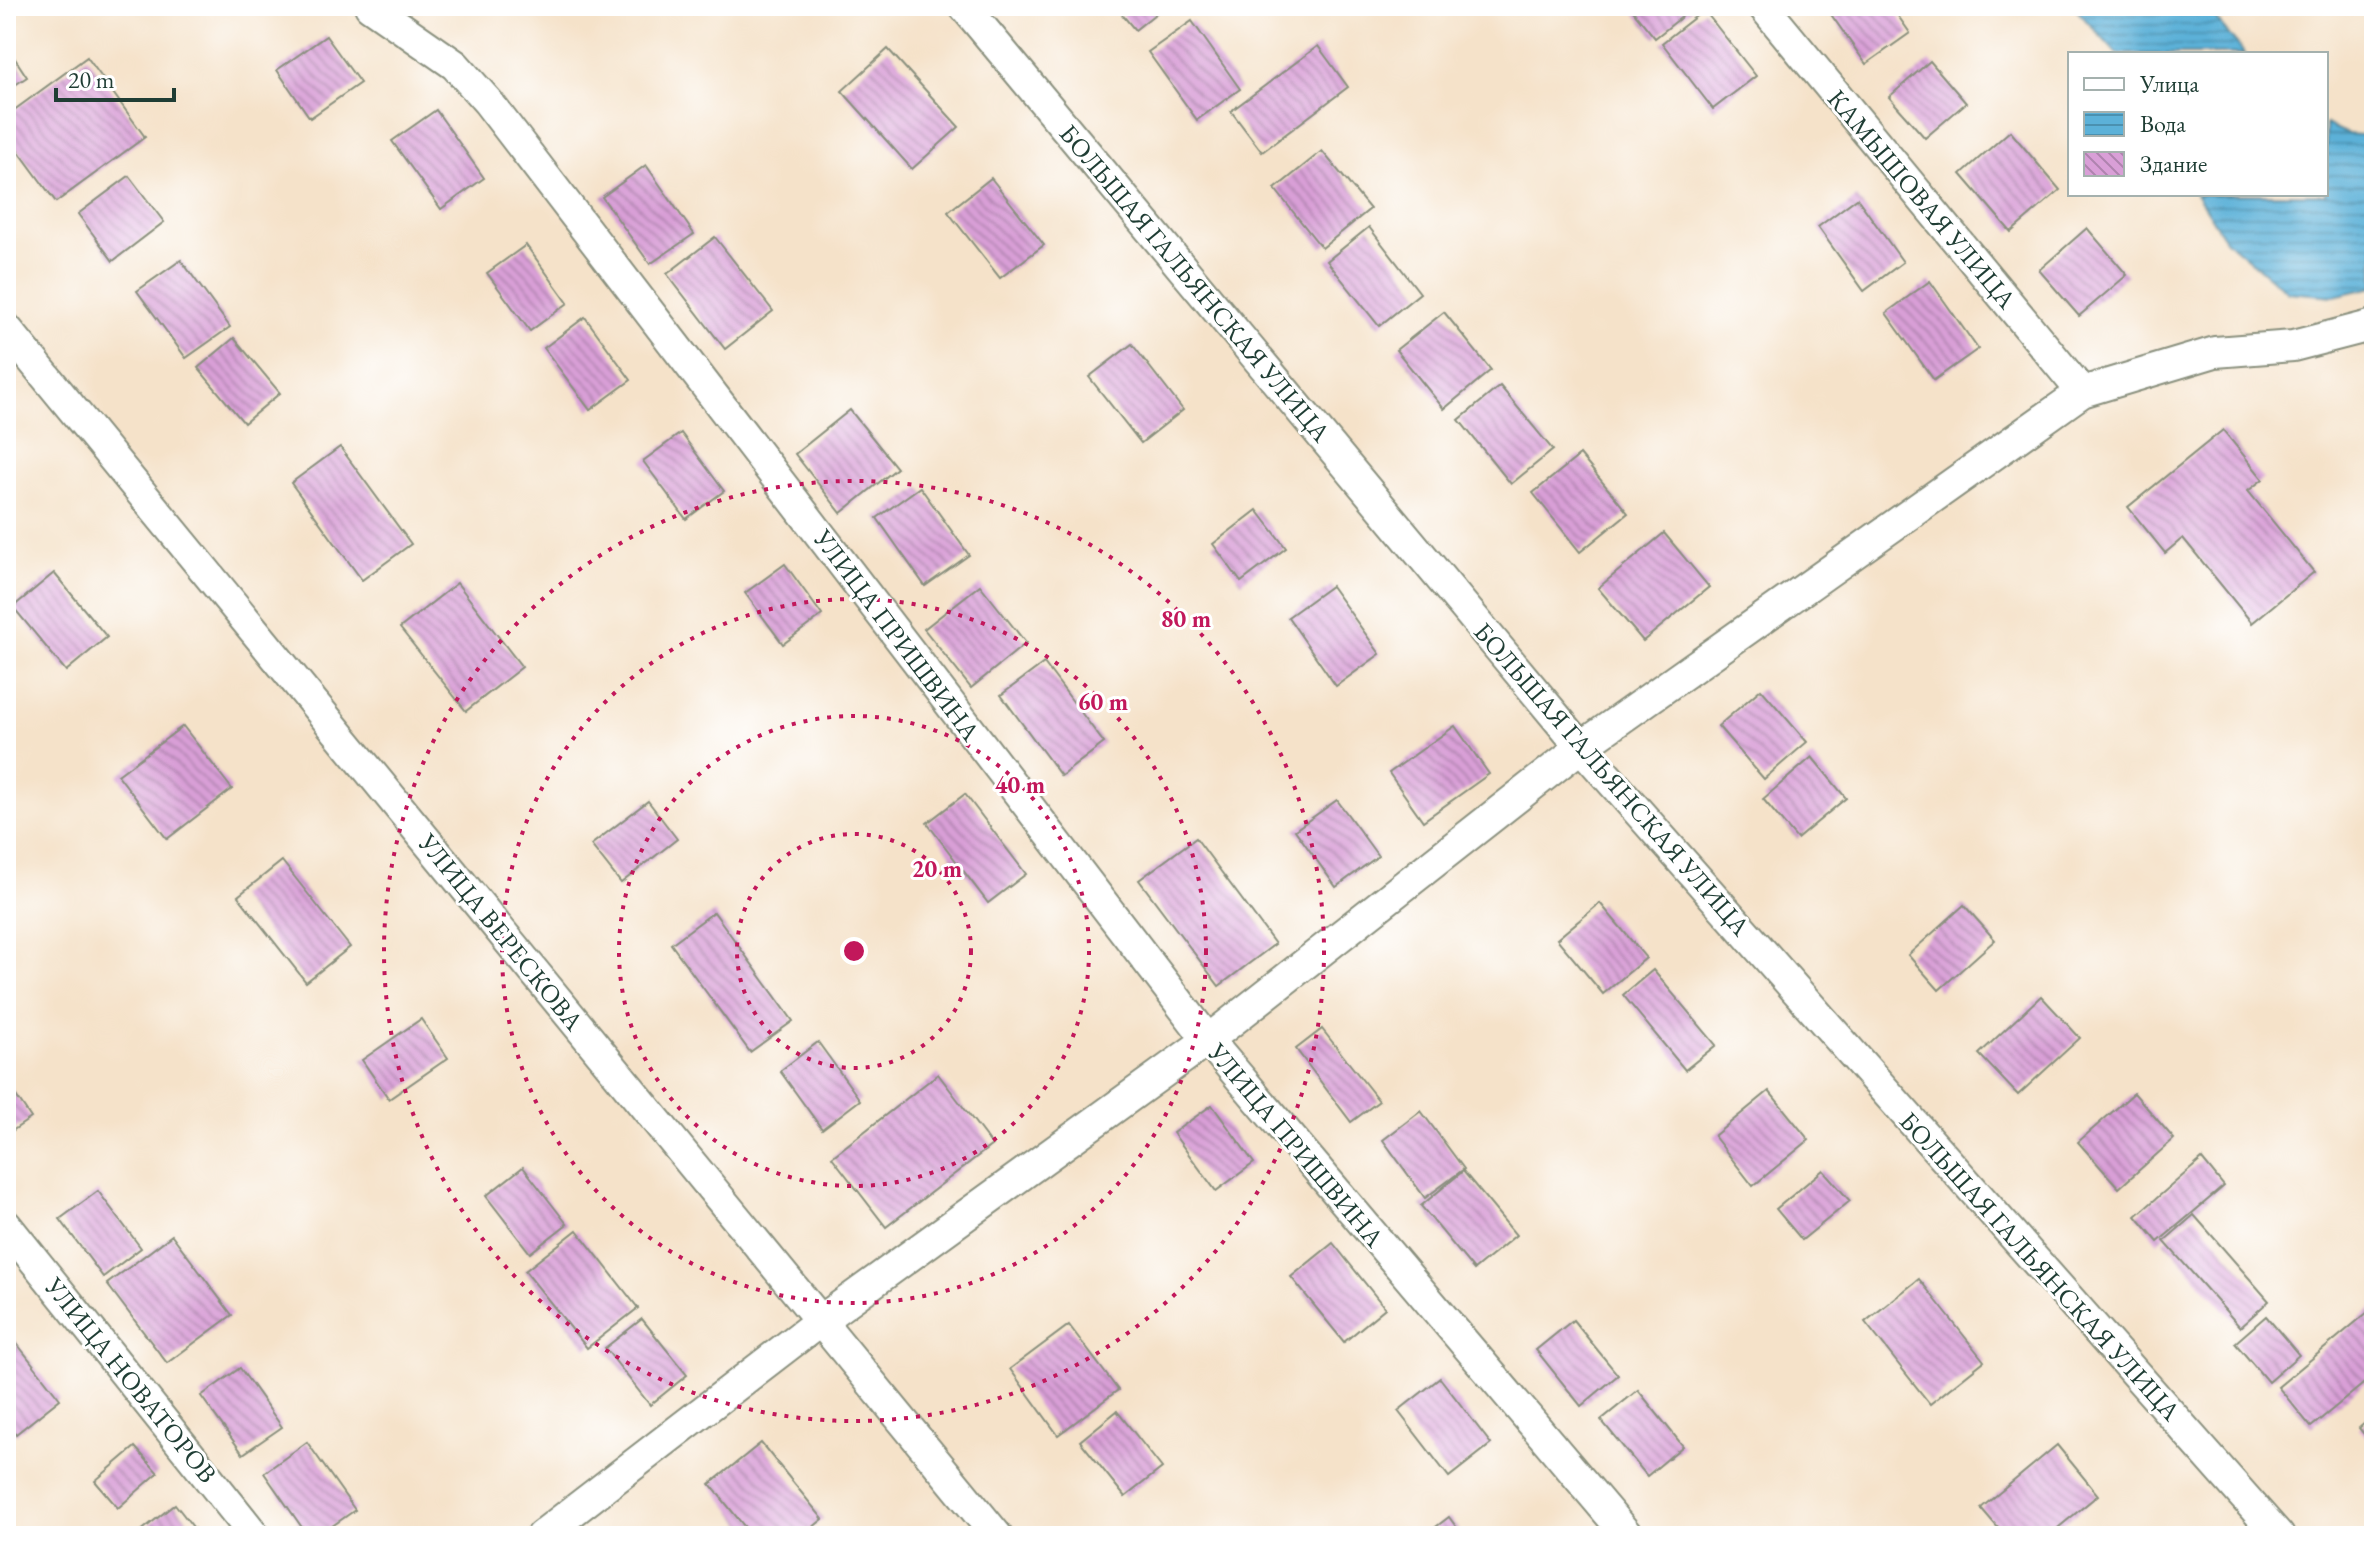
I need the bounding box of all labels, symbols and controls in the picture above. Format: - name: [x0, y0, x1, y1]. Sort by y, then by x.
- scale bar: [56, 52, 174, 102]
- legend: [2068, 52, 2328, 196]
- text: 20 m: [68, 64, 115, 95]
- text: Улица: [2139, 68, 2199, 99]
- street label: КАМЫШОВАЯ УЛИЦА: [1820, 82, 2024, 317]
- text: Вода: [2140, 108, 2186, 139]
- street label: БОЛЬШАЯ ГАЛЬЯНСКАЯ УЛИЦА: [1052, 117, 1339, 450]
- text: Здание: [2140, 148, 2207, 179]
- street label: УЛИЦА ПРИШВИНА: [806, 522, 988, 748]
- text: 80 m: [1161, 603, 1211, 634]
- street label: БОЛЬШАЯ ГАЛЬЯНСКАЯ УЛИЦА: [1466, 615, 1758, 944]
- text: 60 m: [1078, 686, 1128, 717]
- text: 40 m: [995, 769, 1045, 800]
- street label: УЛИЦА ВЕРЕСКОВА: [410, 826, 592, 1038]
- text: 20 m: [912, 853, 962, 884]
- centre of rings: [840, 937, 868, 965]
- street label: УЛИЦА ПРИШВИНА: [1200, 1035, 1392, 1255]
- street label: БОЛЬШАЯ ГАЛЬЯНСКАЯ УЛИЦА: [1892, 1104, 2189, 1428]
- street label: УЛИЦА НОВАТОРОВ: [37, 1269, 225, 1490]

